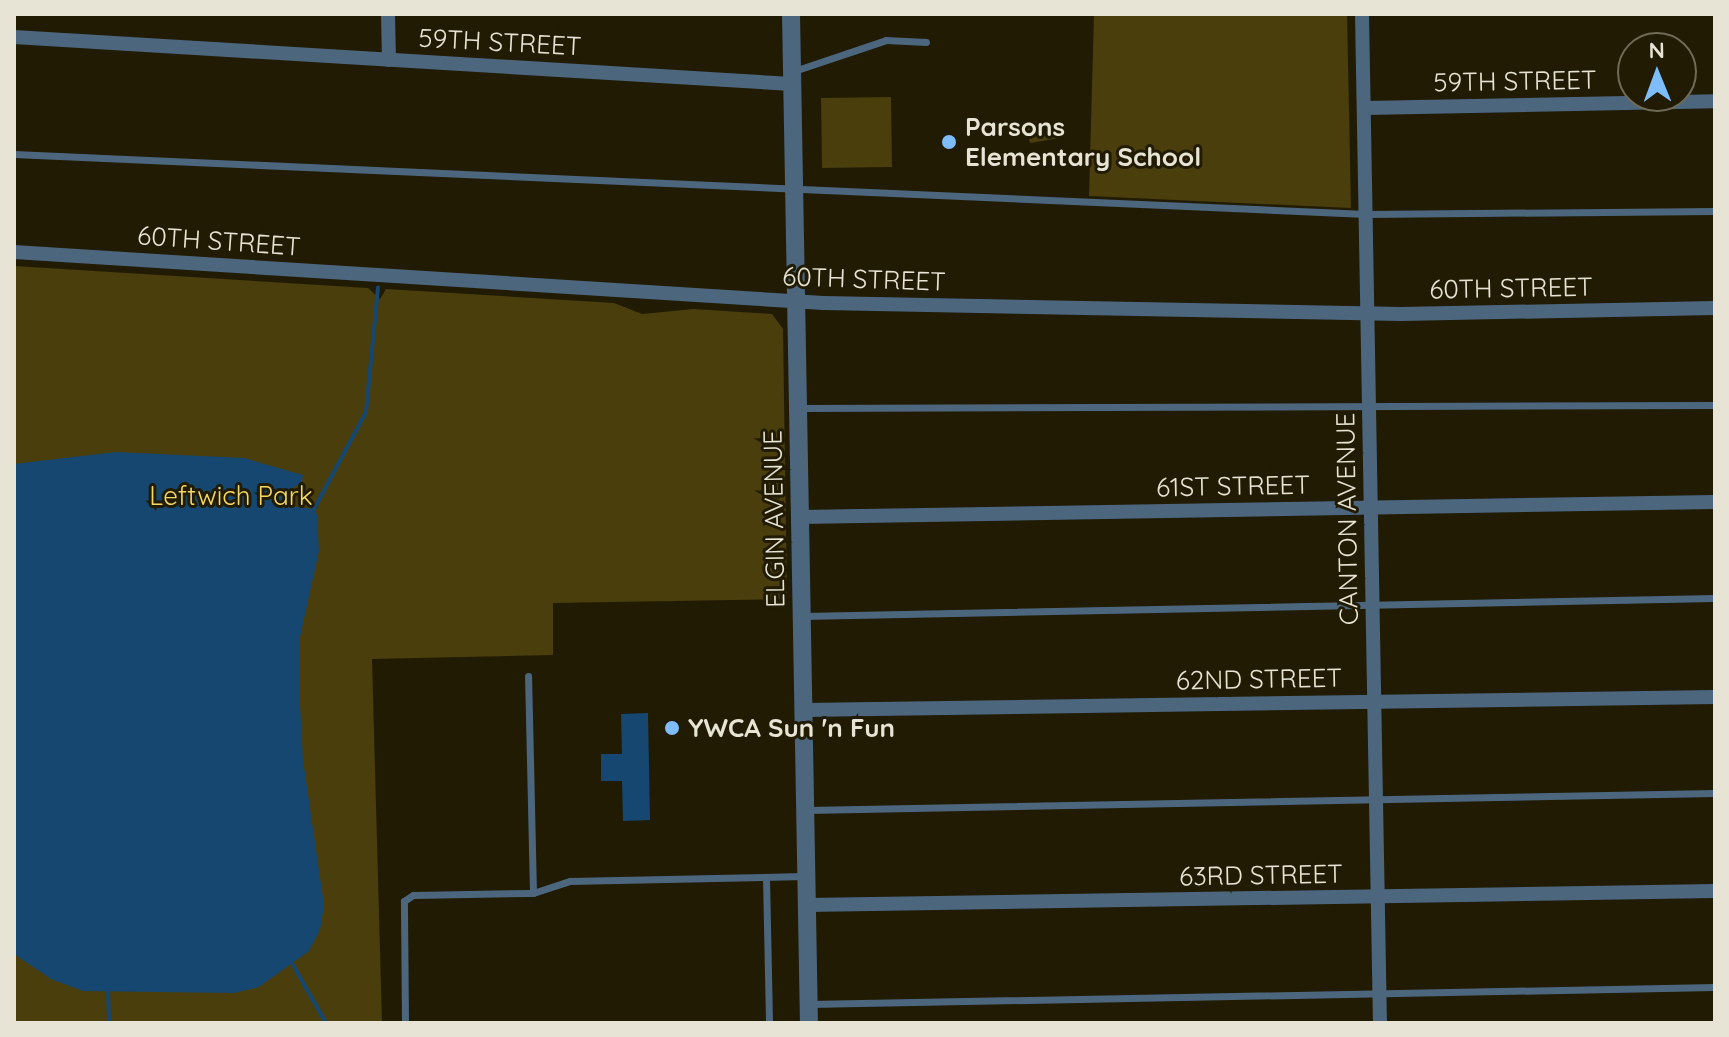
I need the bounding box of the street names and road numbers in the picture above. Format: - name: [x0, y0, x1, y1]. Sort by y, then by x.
- street label: 59TH STREET: [418, 22, 582, 62]
- street label: 59TH STREET: [1433, 64, 1597, 98]
- street label: 60TH STREET: [136, 220, 302, 262]
- street label: 60TH STREET: [782, 261, 946, 297]
- street label: 60TH STREET: [1429, 271, 1593, 305]
- street label: CANTON AVENUE: [1330, 412, 1364, 626]
- street label: ELGIN AVENUE: [757, 430, 791, 608]
- street label: 61ST STREET: [1156, 469, 1310, 503]
- street label: 62ND STREET: [1176, 662, 1342, 696]
- street label: 63RD STREET: [1179, 858, 1343, 892]

